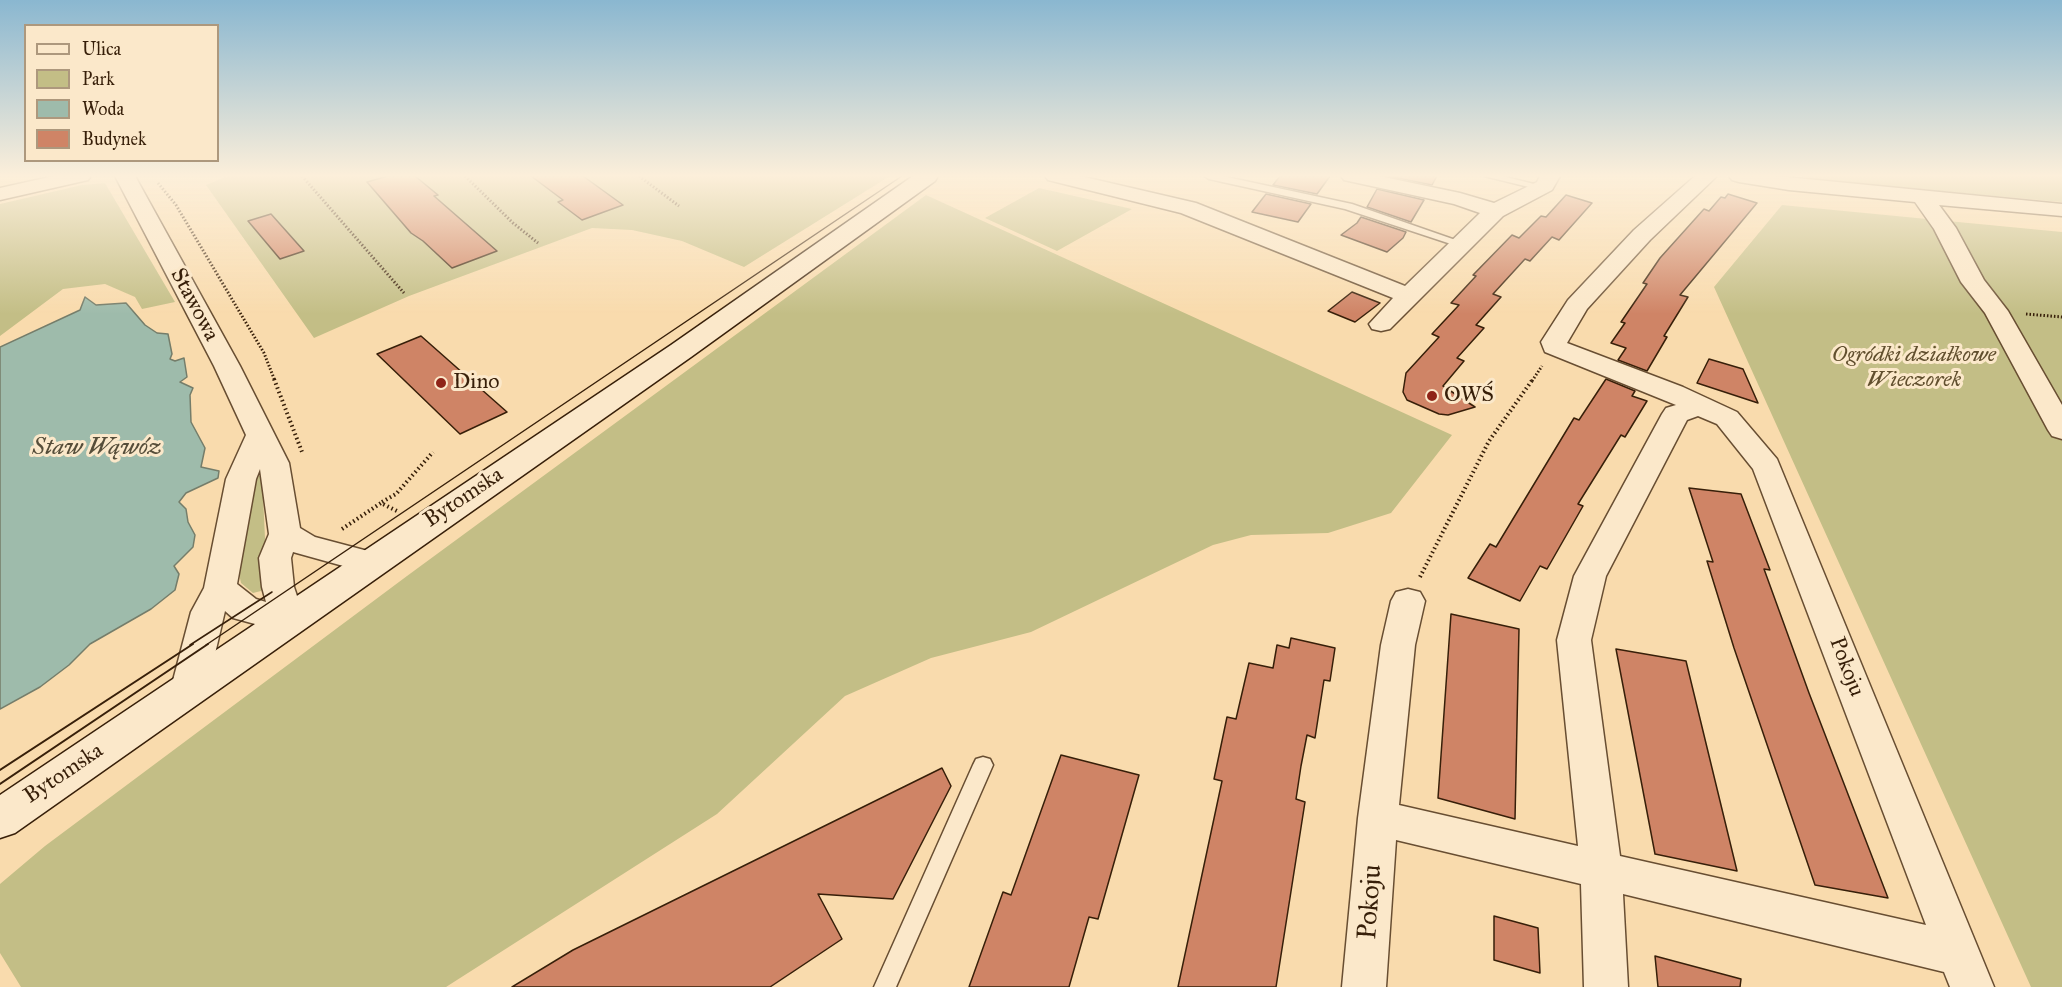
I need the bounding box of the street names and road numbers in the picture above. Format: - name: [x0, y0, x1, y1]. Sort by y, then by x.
- street label: Stawowa: [164, 264, 224, 346]
- street label: Bytomska: [419, 462, 509, 534]
- street label: Pokoju: [1823, 634, 1869, 700]
- street label: Bytomska: [19, 738, 109, 810]
- street label: Pokoju: [1352, 863, 1390, 941]

